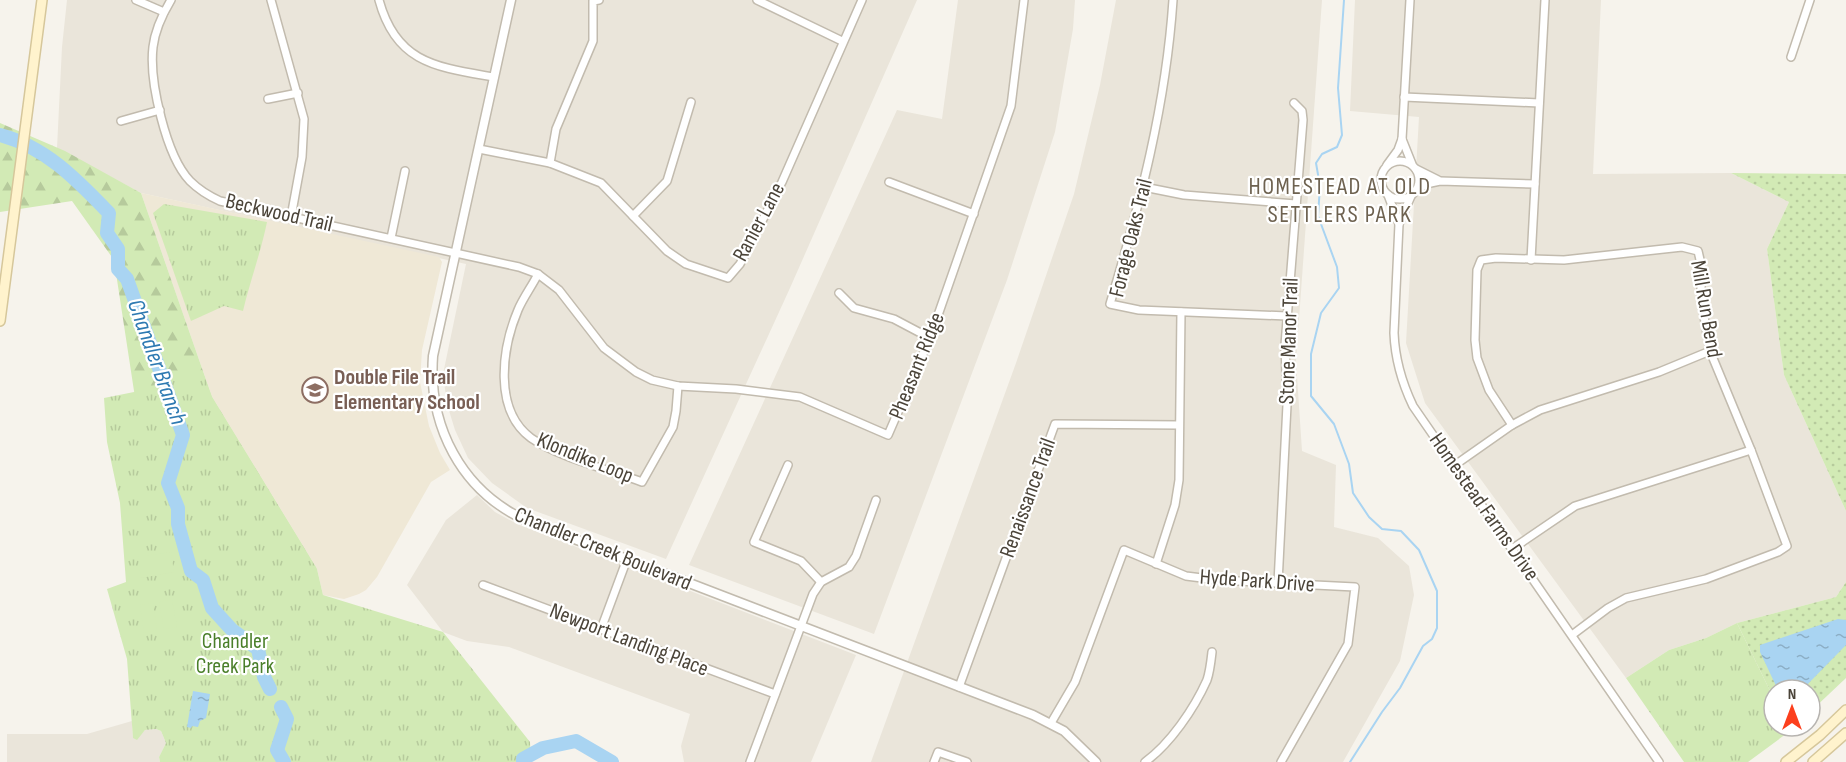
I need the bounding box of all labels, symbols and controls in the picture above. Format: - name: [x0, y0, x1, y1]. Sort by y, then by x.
- district label: HOMESTEAD AT OLD SETTLERS PARK: [1249, 172, 1431, 229]
- street label: Forage Oaks Trail: [1103, 176, 1159, 300]
- street label: Ranier Lane: [727, 178, 791, 266]
- street label: Beckwood Trail: [223, 188, 335, 238]
- street label: Mill Run Bend: [1684, 258, 1728, 360]
- street label: Stone Manor Trail: [1273, 277, 1305, 405]
- water label: Chandler Branch: [121, 295, 193, 429]
- street label: Pheasant Ridge: [883, 309, 951, 423]
- place label: Double File Trail Elementary School: [334, 364, 480, 416]
- school or university icon: Double File Trail Elementary School: [300, 375, 330, 405]
- street label: Klondike Loop: [533, 426, 637, 490]
- street label: Homestead Farms Drive: [1423, 428, 1545, 586]
- street label: Renaissance Trail: [994, 435, 1062, 561]
- street label: Chandler Creek Boulevard: [510, 501, 696, 597]
- street label: Hyde Park Drive: [1199, 564, 1315, 598]
- street label: Newport Landing Place: [546, 597, 712, 683]
- park label: Chandler Creek Park: [196, 628, 275, 680]
- north arrow: [1762, 678, 1822, 738]
- text: N: [1788, 685, 1796, 704]

